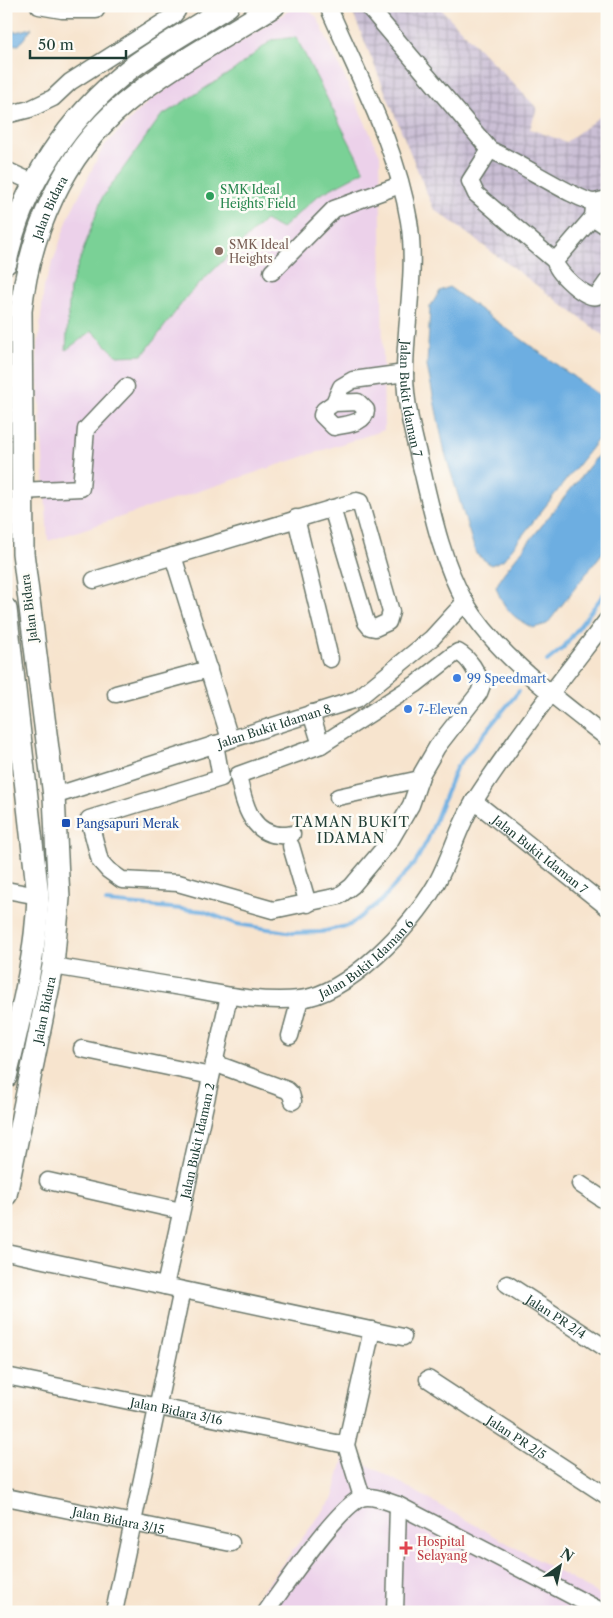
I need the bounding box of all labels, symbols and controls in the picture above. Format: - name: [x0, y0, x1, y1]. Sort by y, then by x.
- scale bar: [30, 28, 126, 60]
- text: 50 m: [38, 35, 74, 54]
- street label: Jalan Bidara: [28, 172, 71, 243]
- place label: SMK Ideal Heights Field: [220, 182, 297, 211]
- marker: SMK Ideal Heights Field: [204, 190, 216, 202]
- place label: SMK Ideal Heights: [229, 237, 289, 266]
- marker: SMK Ideal Heights: [213, 245, 225, 257]
- street label: Jalan Bukit Idaman 7: [397, 338, 426, 458]
- street label: Jalan Bidara: [17, 573, 41, 645]
- place label: 99 Speedmart: [467, 671, 547, 686]
- marker: 99 Speedmart: [451, 672, 463, 684]
- street label: Jalan Bukit Idaman 8: [214, 700, 333, 751]
- place label: 7-Eleven: [418, 702, 468, 717]
- marker: 7-Eleven: [402, 703, 414, 715]
- street label: Jalan Bukit Idaman 7: [488, 810, 591, 896]
- district label: TAMAN BUKIT IDAMAN: [292, 813, 410, 847]
- place label: Pangsapuri Merak: [76, 816, 180, 831]
- marker: Pangsapuri Merak: [60, 817, 72, 829]
- street label: Jalan Bukit Idaman 6: [315, 915, 416, 1002]
- street label: Jalan Bidara: [29, 974, 58, 1047]
- street label: Jalan Bukit Idaman 2: [177, 1081, 217, 1202]
- street label: Jalan PR 2/4: [522, 1290, 589, 1341]
- street label: Jalan Bidara 3/16: [127, 1394, 224, 1427]
- street label: Jalan PR 2/5: [482, 1411, 549, 1462]
- street label: Jalan Bidara 3/15: [69, 1503, 166, 1537]
- place label: Hospital Selayang: [417, 1534, 468, 1563]
- north arrow: [536, 1540, 586, 1590]
- marker: Hospital Selayang: [399, 1541, 413, 1555]
- text: N: [557, 1544, 577, 1566]

